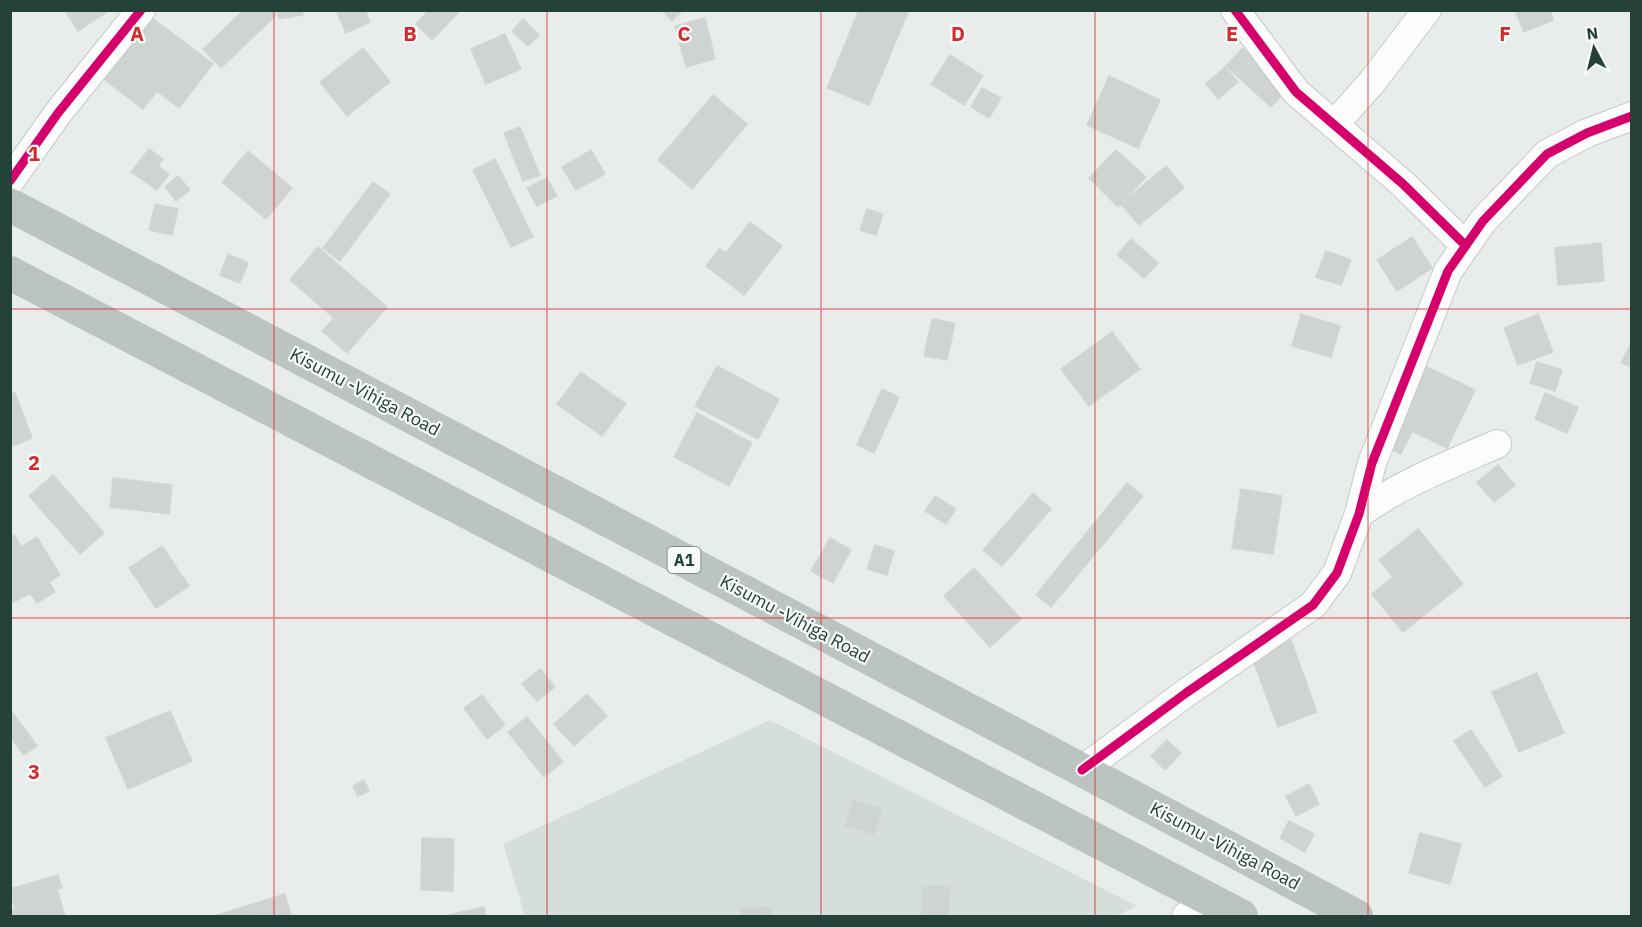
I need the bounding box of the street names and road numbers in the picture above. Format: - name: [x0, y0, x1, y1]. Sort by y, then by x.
- street label: Kisumu -Vihiga Road: [286, 342, 444, 441]
- road number: A1: [668, 547, 700, 573]
- street label: Kisumu -Vihiga Road: [716, 569, 874, 668]
- street label: Kisumu -Vihiga Road: [1146, 796, 1304, 895]

